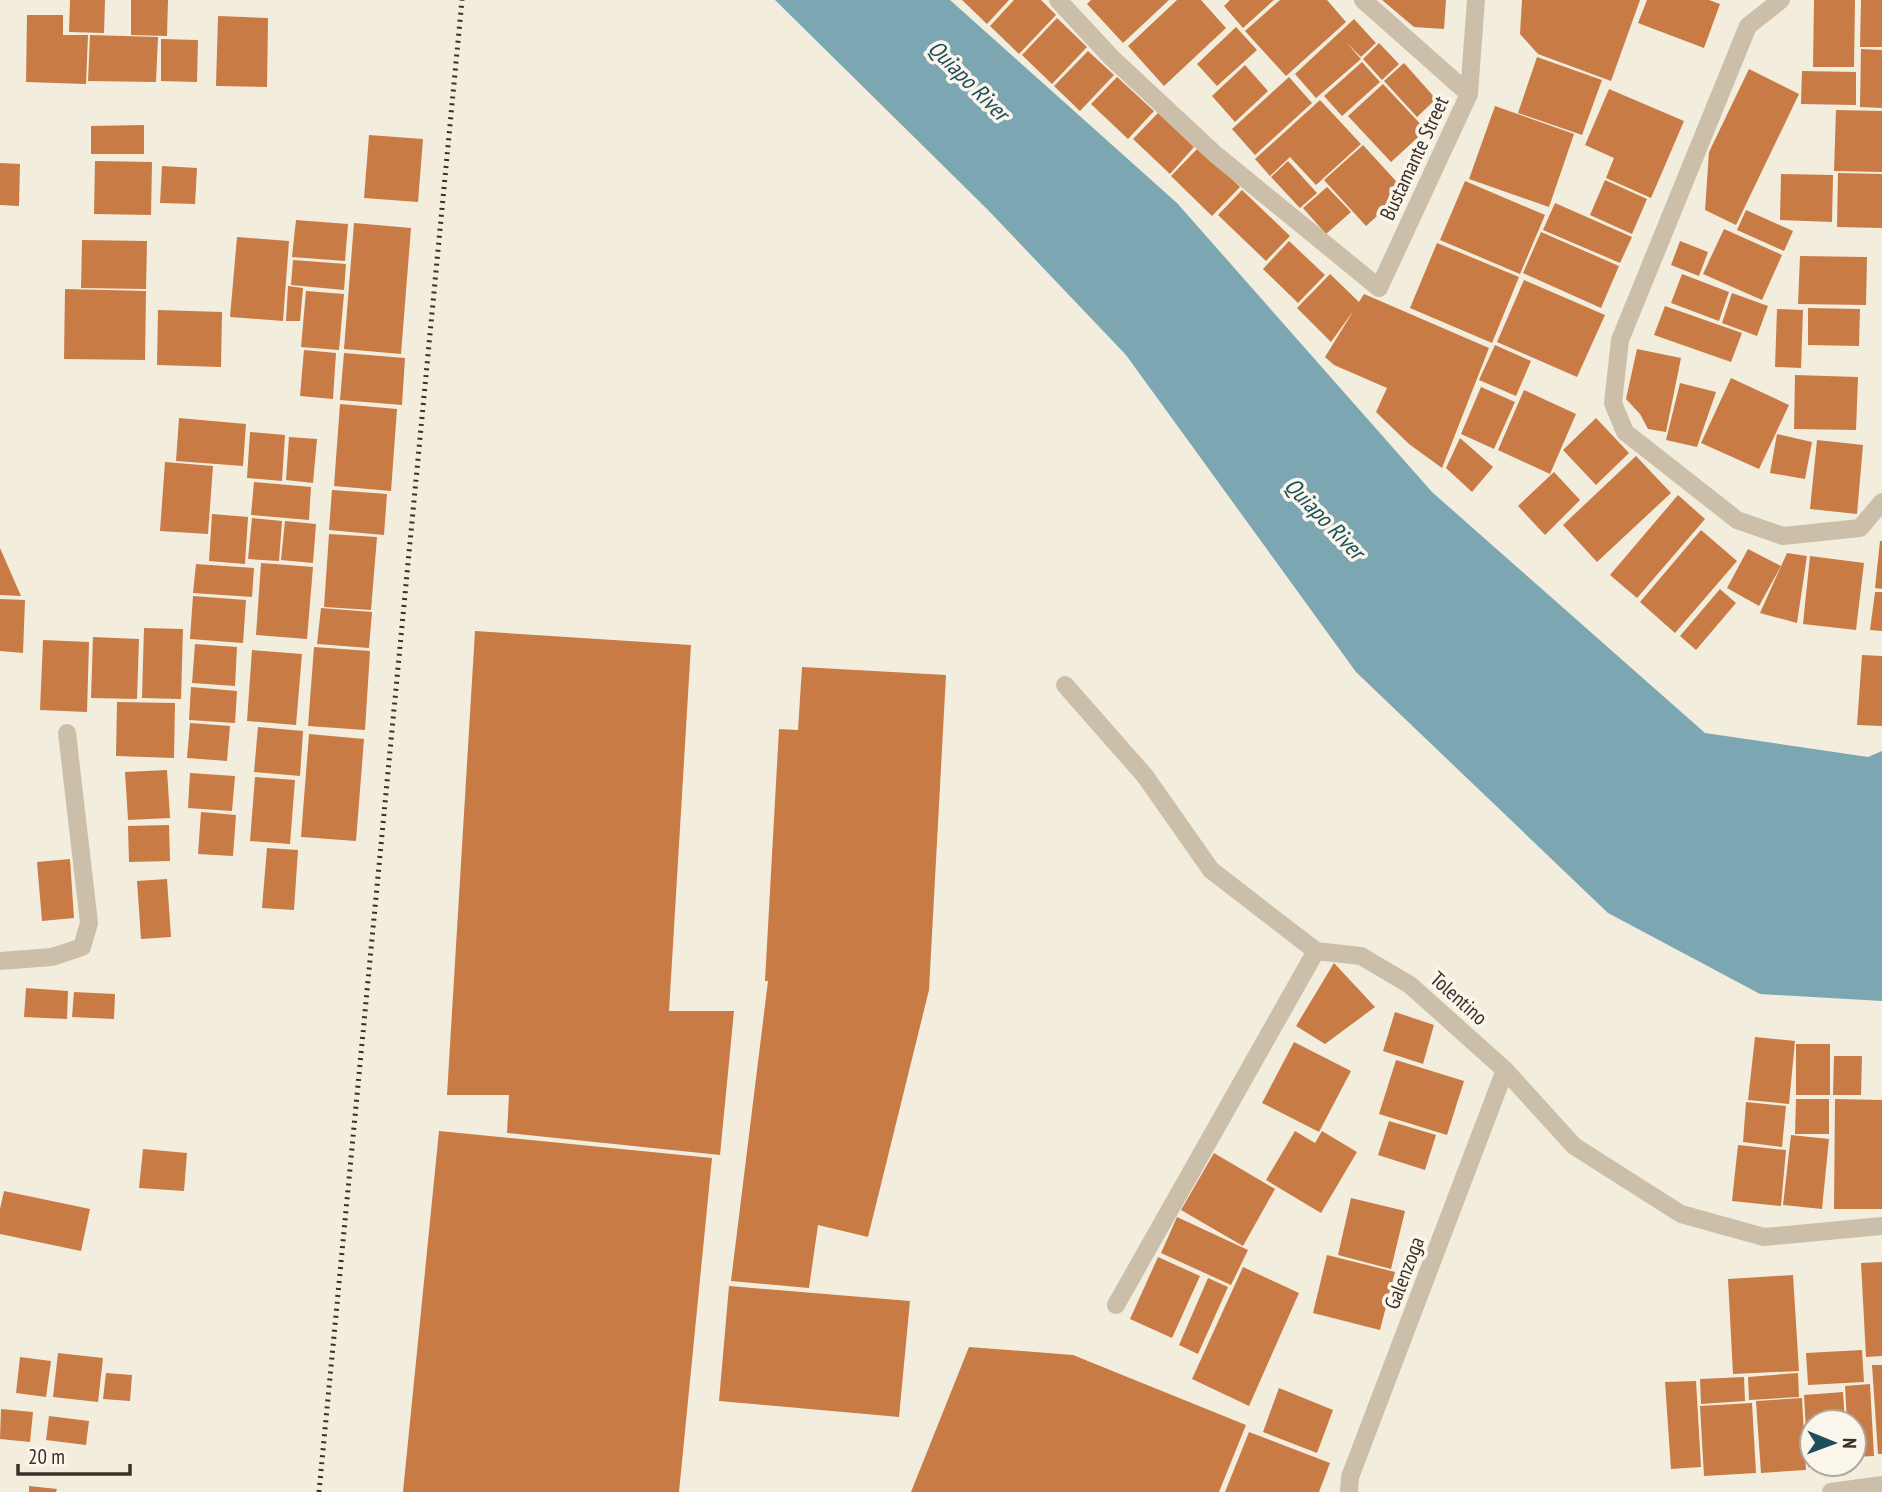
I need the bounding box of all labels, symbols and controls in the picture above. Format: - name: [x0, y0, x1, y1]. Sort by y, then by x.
- water label: Quiapo River: [923, 34, 1018, 129]
- street label: Bustamante Street: [1373, 91, 1455, 224]
- water label: Quiapo River: [1279, 471, 1374, 568]
- street label: Tolentino: [1425, 965, 1493, 1031]
- street label: Galenzoga: [1378, 1233, 1430, 1313]
- north arrow: [1798, 1408, 1868, 1478]
- scale bar: [18, 1432, 130, 1476]
- text: N: [1838, 1438, 1862, 1449]
- text: 20 m: [28, 1443, 65, 1470]

